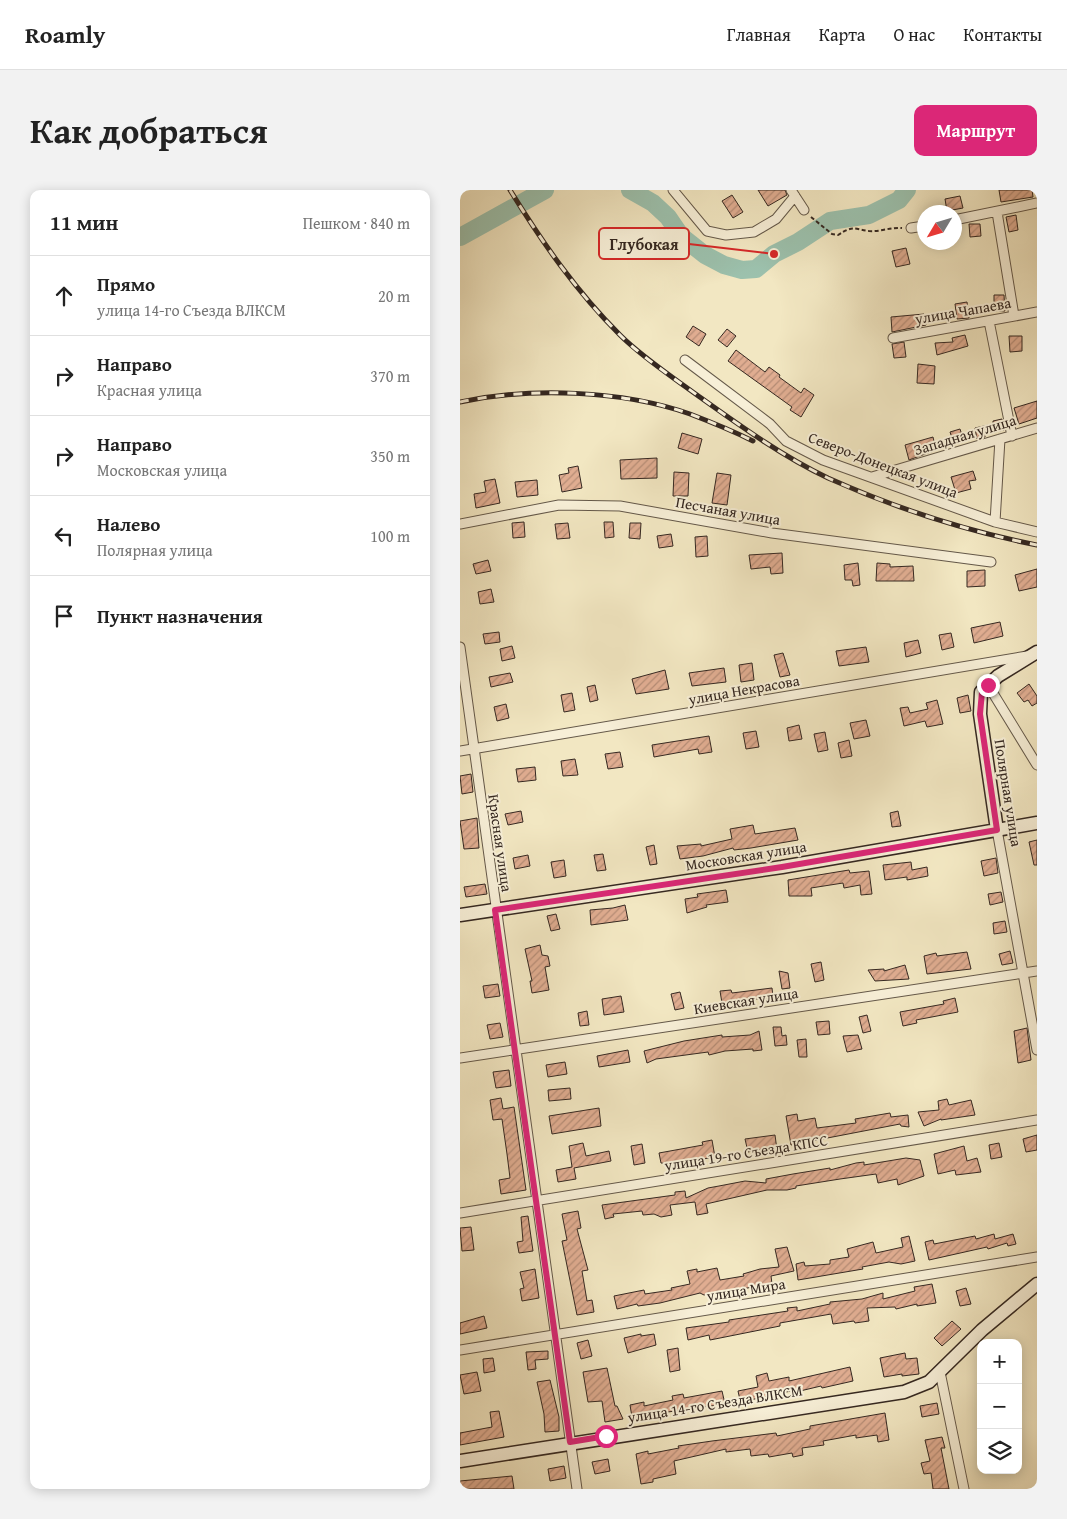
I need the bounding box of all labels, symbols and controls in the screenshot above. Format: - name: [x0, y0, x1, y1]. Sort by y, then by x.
- text: Roamly: [25, 17, 105, 52]
- text: Главная: [727, 21, 791, 48]
- text: Карта: [819, 21, 865, 48]
- text: О нас: [893, 21, 935, 48]
- text: Контакты: [963, 21, 1042, 48]
- text: Как добраться: [30, 105, 268, 156]
- button: Маршрут: [914, 105, 1037, 156]
- north arrow: [917, 205, 962, 250]
- text: 11 мин: [50, 207, 118, 238]
- text: Пешком · 840 m: [303, 211, 410, 235]
- callout: Глубокая: [599, 228, 689, 259]
- text: Глубокая: [609, 232, 679, 256]
- text: Прямо: [97, 270, 155, 298]
- icon: ahead: [50, 282, 78, 310]
- text: 20 m: [378, 284, 410, 308]
- street label: улица Чапаева: [912, 292, 1013, 329]
- text: улица 14-го Съезда ВЛКСМ: [97, 298, 286, 322]
- text: Направо: [97, 350, 172, 378]
- icon: right: [50, 362, 78, 390]
- text: 370 m: [370, 364, 410, 388]
- text: Красная улица: [97, 378, 202, 402]
- street label: Западная улица: [911, 409, 1019, 460]
- street label: Северо-Донецкая улица: [806, 426, 962, 503]
- text: Направо: [97, 430, 172, 458]
- icon: right: [50, 442, 78, 470]
- text: 350 m: [370, 444, 410, 468]
- text: Московская улица: [97, 458, 227, 482]
- street label: Песчаная улица: [674, 491, 783, 530]
- text: Налево: [97, 510, 160, 538]
- icon: left: [50, 522, 78, 550]
- text: 100 m: [370, 524, 410, 548]
- text: Полярная улица: [97, 538, 213, 562]
- icon: arrive: [50, 602, 78, 630]
- text: Пункт назначения: [97, 602, 263, 630]
- street label: улица Некрасова: [686, 669, 802, 710]
- route end: [977, 674, 1000, 697]
- street label: Полярная улица: [990, 738, 1027, 849]
- street label: Красная улица: [483, 793, 518, 894]
- street label: Московская улица: [684, 835, 809, 875]
- street label: Киевская улица: [692, 982, 801, 1019]
- street label: улица 19-го Съезда КПСС: [662, 1129, 829, 1176]
- street label: улица Мира: [704, 1273, 788, 1306]
- map controls: [977, 1339, 1022, 1474]
- button: +: [977, 1339, 1022, 1384]
- street label: улица 14-го Съезда ВЛКСМ: [625, 1379, 804, 1428]
- button: −: [977, 1384, 1022, 1429]
- route start: [595, 1425, 618, 1448]
- button: layers: [977, 1429, 1022, 1474]

